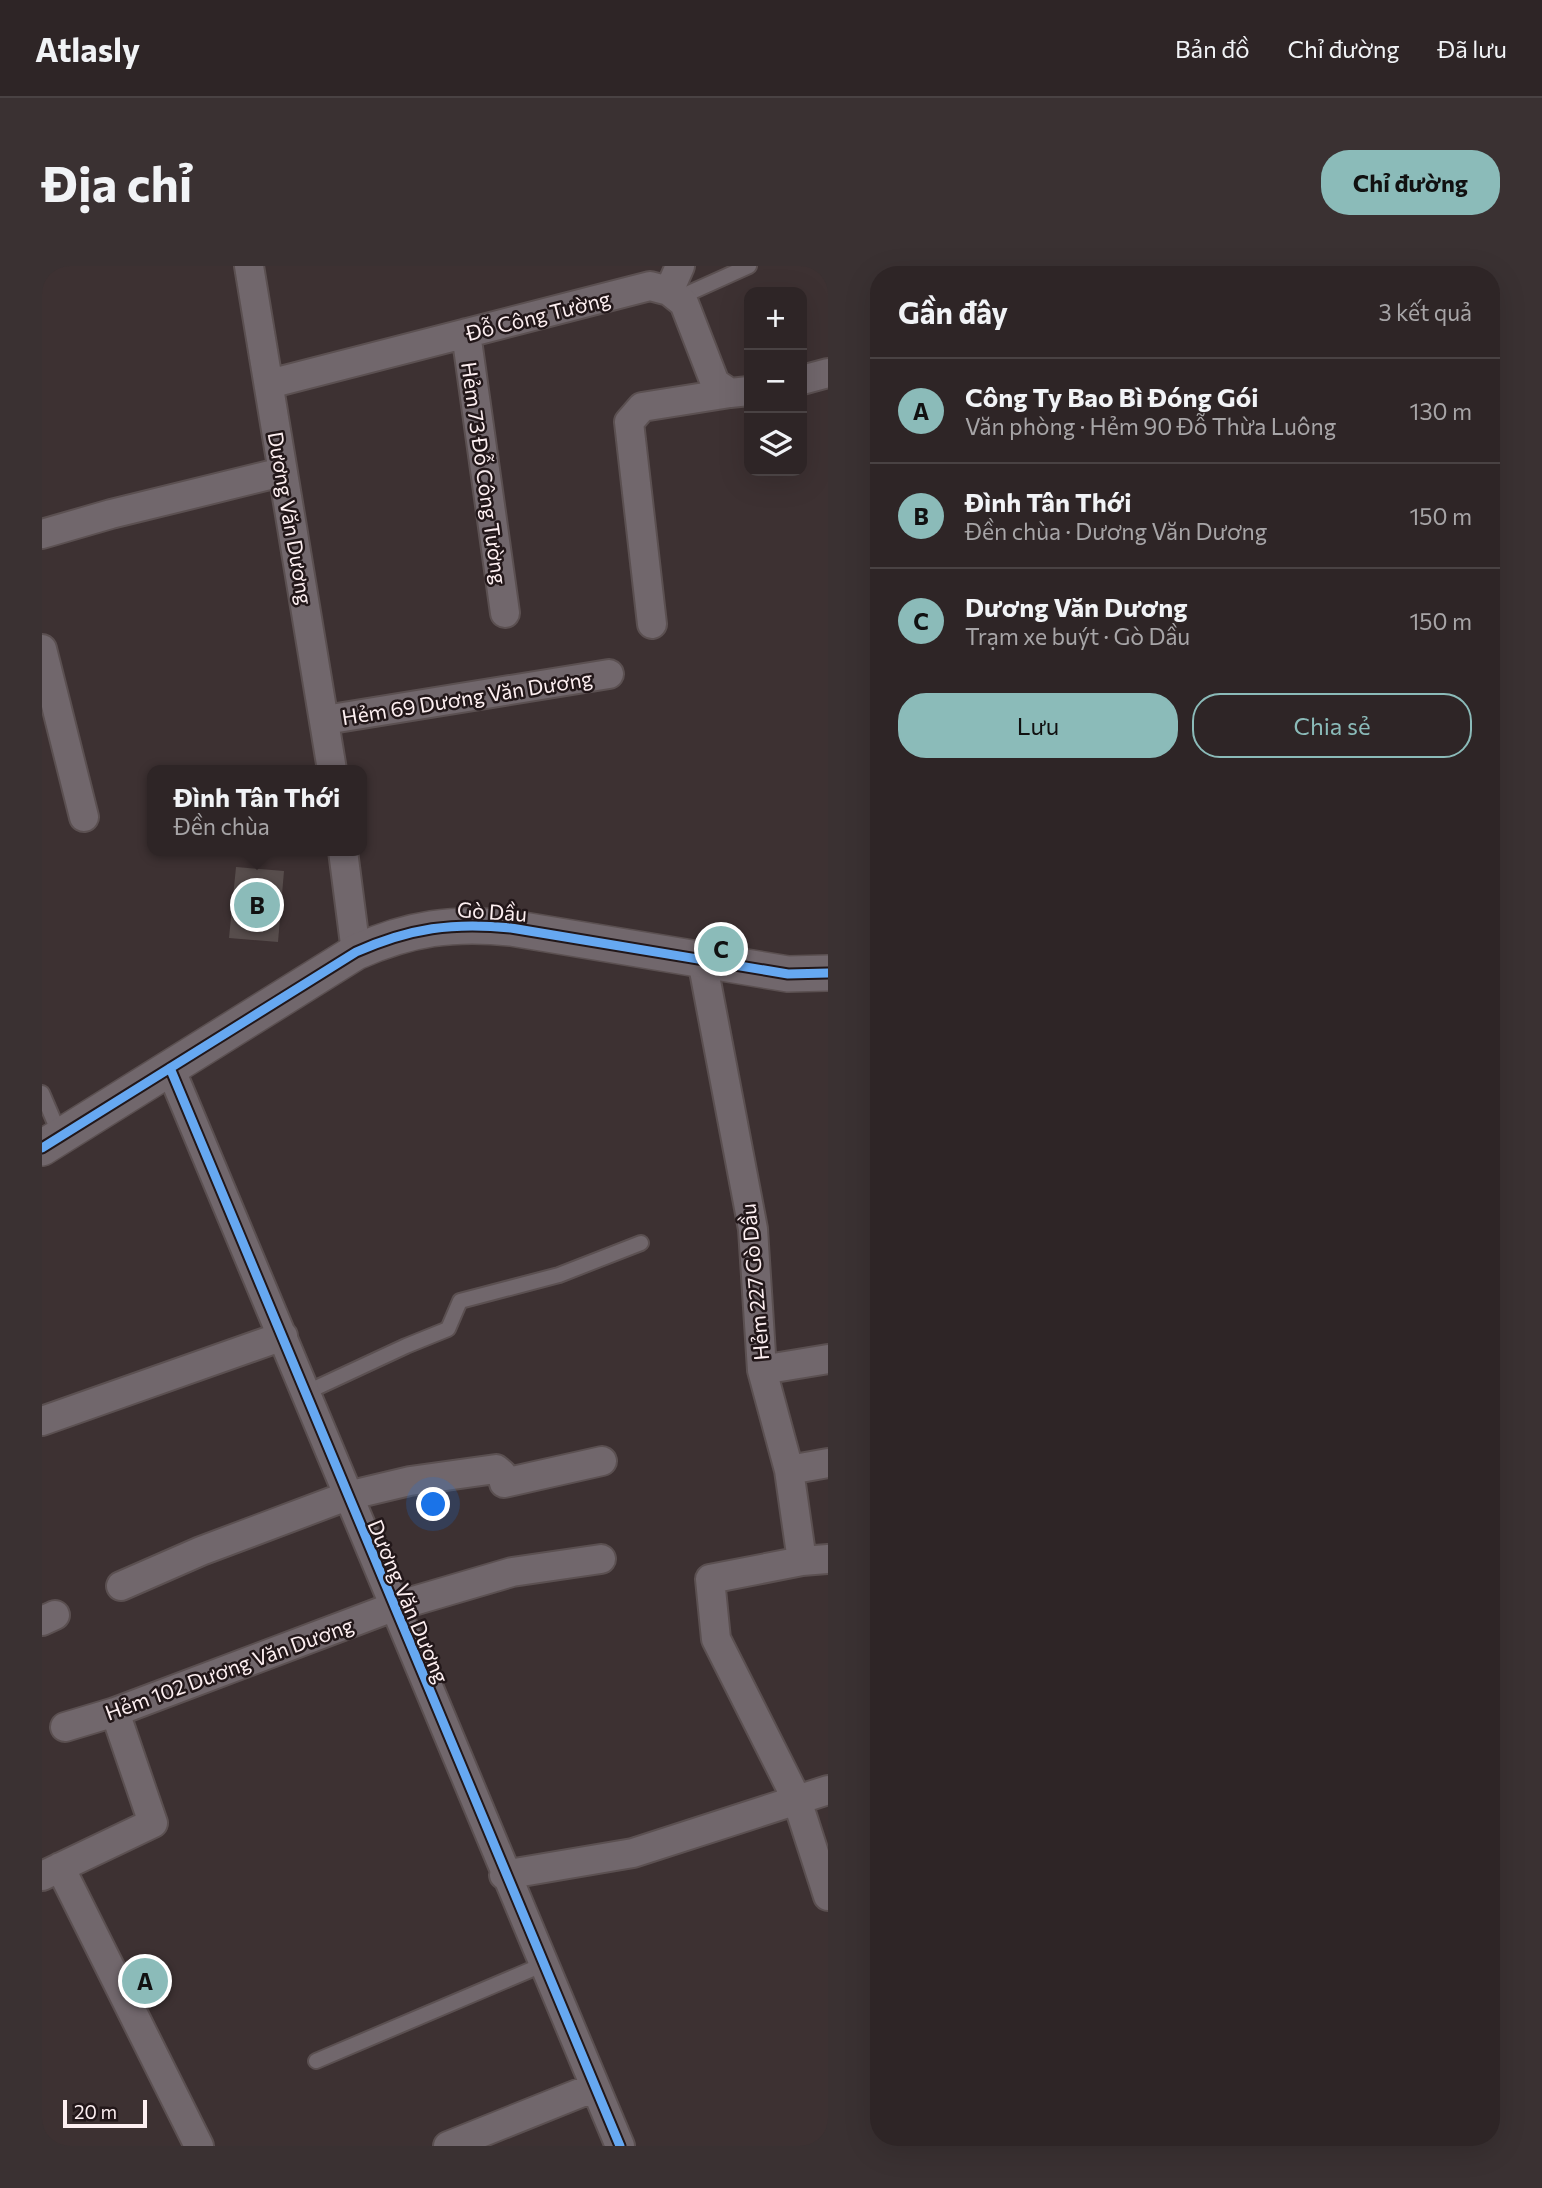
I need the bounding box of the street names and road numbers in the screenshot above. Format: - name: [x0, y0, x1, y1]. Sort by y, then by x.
- street label: Đỗ Công Tường: [462, 284, 613, 345]
- street label: Hẻm 73 Đỗ Công Tường: [457, 360, 514, 586]
- street label: Dương Văn Dương: [263, 430, 319, 606]
- street label: Hẻm 69 Dương Văn Dương: [340, 665, 594, 729]
- street label: Gò Dầu: [456, 896, 528, 926]
- street label: Hẻm 227 Gò Dầu: [735, 1202, 773, 1362]
- street label: Dương Văn Dương: [363, 1515, 455, 1687]
- street label: Hẻm 102 Dương Văn Dương: [101, 1611, 357, 1725]

